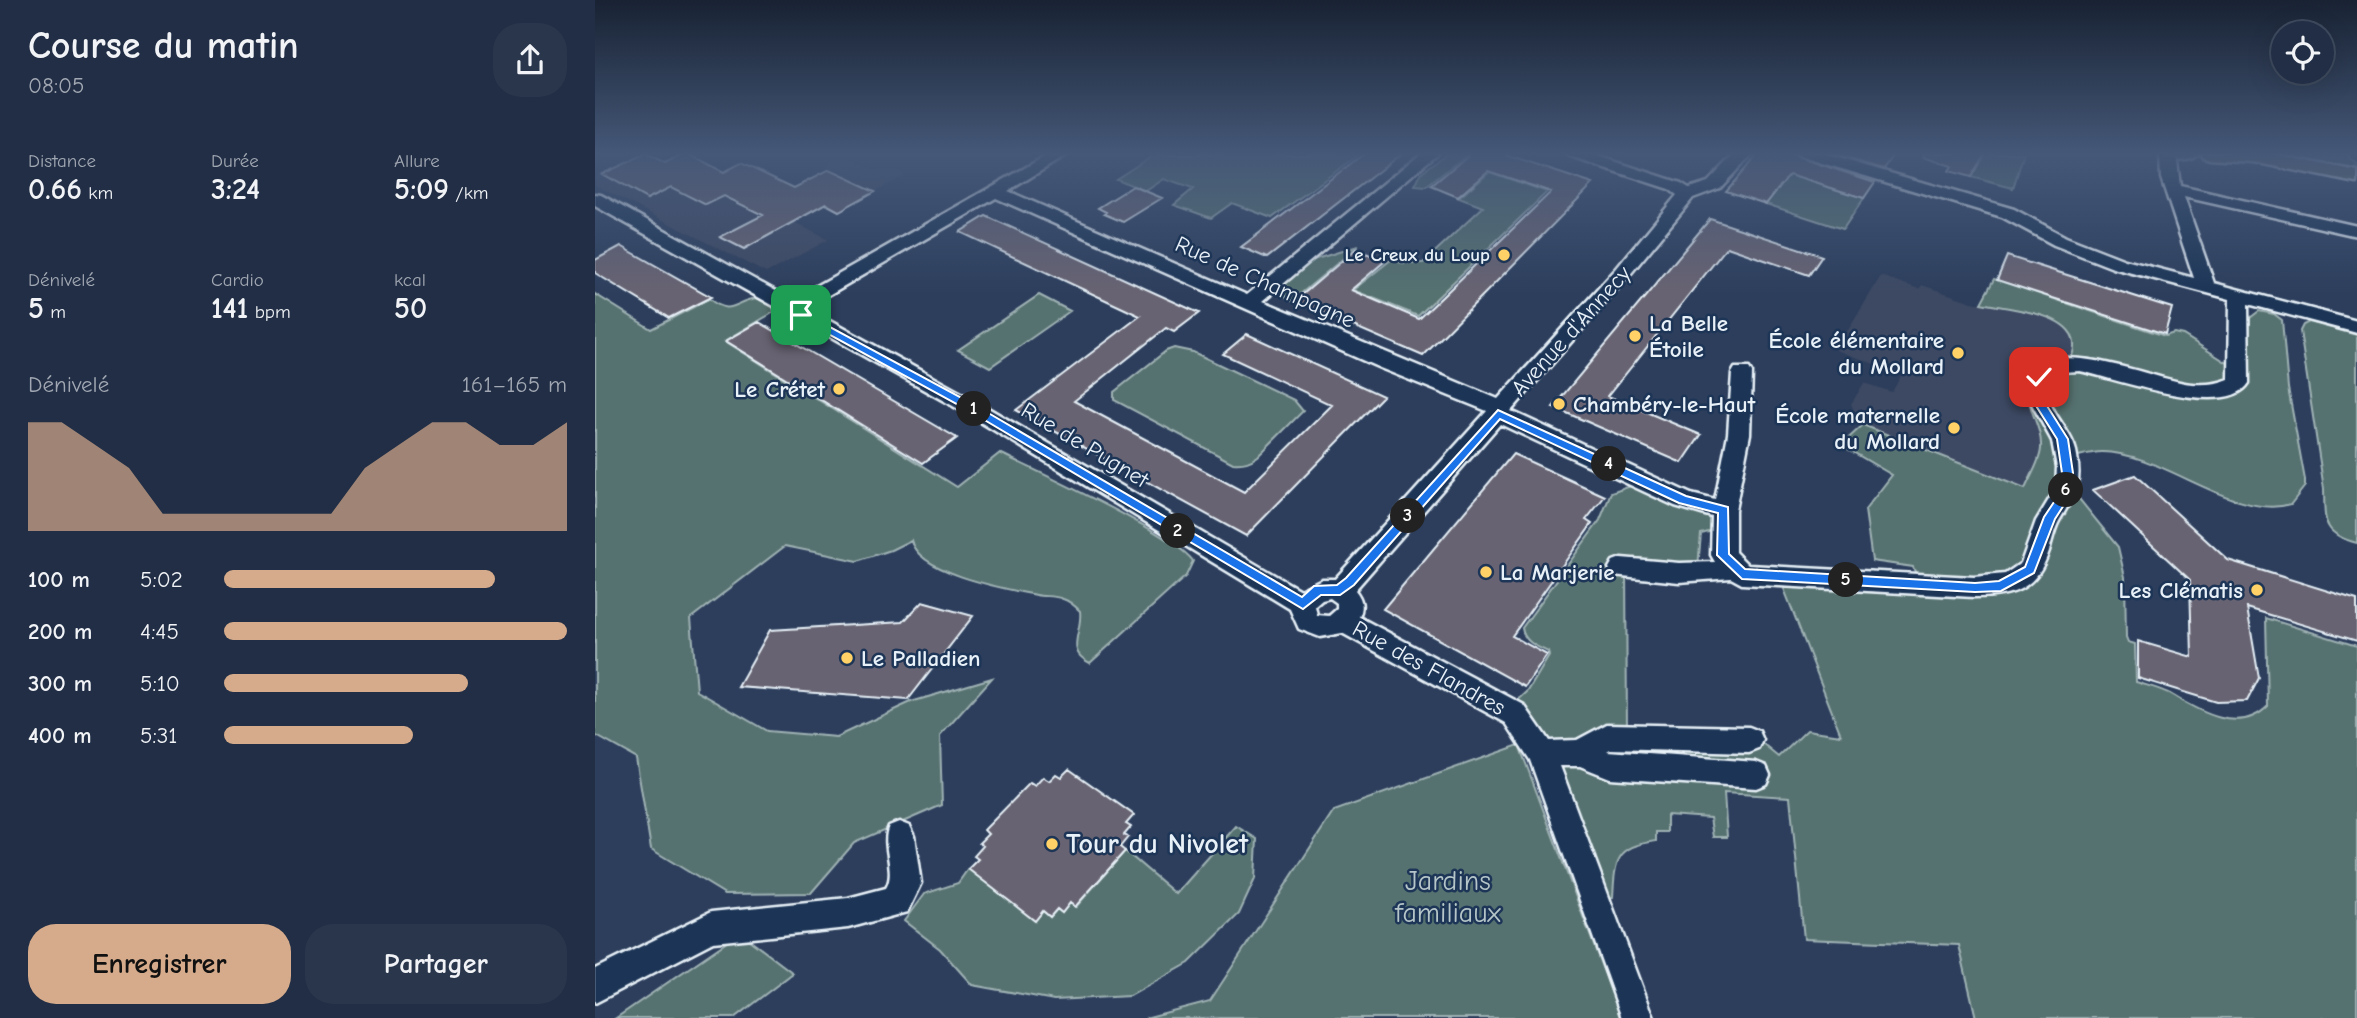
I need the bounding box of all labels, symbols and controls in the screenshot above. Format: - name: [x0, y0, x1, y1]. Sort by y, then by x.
- map controls: [2271, 21, 2334, 84]
- button: locate: [2271, 21, 2334, 84]
- button: share: [493, 23, 567, 97]
- text: Course du matin: [28, 24, 299, 68]
- text: 08:05: [28, 72, 85, 99]
- text: Distance: [28, 150, 96, 172]
- text: Durée: [211, 150, 259, 172]
- text: Allure: [394, 150, 440, 172]
- text: 0.66: [28, 172, 82, 207]
- text: 3:24: [211, 172, 260, 207]
- text: 5:09: [394, 172, 449, 207]
- text: km: [82, 182, 113, 204]
- text: /km: [449, 182, 489, 204]
- street label: Rue de Champagne: [1171, 230, 1359, 334]
- place label: Le Creux du Loup: [1345, 244, 1490, 266]
- marker: Le Creux du Loup: [1496, 247, 1512, 263]
- street label: Avenue d'Annecy: [1505, 260, 1637, 402]
- text: Dénivelé: [28, 269, 95, 291]
- text: Cardio: [211, 269, 264, 291]
- text: kcal: [394, 269, 426, 291]
- pin: [771, 285, 831, 345]
- text: 5: [28, 291, 44, 326]
- text: 141: [211, 291, 248, 326]
- text: 50: [394, 291, 427, 326]
- icon: arrive: [782, 296, 820, 334]
- text: m: [44, 301, 66, 323]
- text: bpm: [248, 301, 291, 323]
- place label: La Belle Étoile: [1649, 310, 1728, 363]
- place label: École élémentaire du Mollard: [1769, 327, 1944, 380]
- marker: La Belle Étoile: [1627, 328, 1643, 344]
- marker: École élémentaire du Mollard: [1950, 345, 1966, 361]
- pin: [2009, 347, 2069, 407]
- icon: check: [2020, 358, 2058, 396]
- text: Dénivelé: [28, 371, 109, 398]
- text: 161–165 m: [462, 371, 567, 398]
- place label: Le Crétet: [734, 376, 825, 403]
- marker: Le Crétet: [831, 381, 847, 397]
- place label: Chambéry-le-Haut: [1573, 391, 1756, 418]
- pin: 1: [957, 392, 991, 426]
- street label: Rue de Pugnet: [1016, 396, 1155, 494]
- marker: Chambéry-le-Haut: [1551, 396, 1567, 412]
- text: 1: [970, 397, 977, 419]
- place label: École maternelle du Mollard: [1775, 402, 1940, 455]
- marker: École maternelle du Mollard: [1946, 420, 1962, 436]
- pin: 4: [1591, 447, 1627, 482]
- text: 4: [1604, 452, 1613, 474]
- pin: 6: [2049, 472, 2083, 508]
- text: 6: [2061, 478, 2070, 500]
- pin: 3: [1391, 498, 1425, 534]
- text: 3: [1403, 504, 1412, 526]
- pin: 2: [1161, 514, 1195, 548]
- text: 2: [1173, 519, 1182, 541]
- place label: La Marjerie: [1500, 559, 1615, 586]
- pin: 5: [1829, 562, 1863, 598]
- marker: La Marjerie: [1478, 564, 1494, 580]
- text: 100 m: [28, 566, 90, 593]
- text: 5:02: [140, 566, 183, 593]
- text: 5: [1840, 568, 1851, 590]
- place label: Les Clématis: [2119, 577, 2243, 604]
- marker: Les Clématis: [2249, 582, 2265, 598]
- street label: Rue des Flandres: [1348, 615, 1510, 721]
- text: 200 m: [28, 618, 92, 645]
- text: 4:45: [140, 618, 179, 645]
- place label: Le Palladien: [861, 645, 981, 672]
- marker: Le Palladien: [839, 650, 855, 666]
- text: 300 m: [28, 670, 92, 697]
- text: 5:10: [140, 670, 180, 697]
- text: 400 m: [28, 722, 92, 749]
- text: 5:31: [140, 722, 177, 749]
- place label: Tour du Nivolet: [1066, 828, 1249, 860]
- marker: Tour du Nivolet: [1044, 836, 1060, 852]
- park label: Jardins familiaux: [1394, 865, 1502, 929]
- button: Enregistrer: [28, 924, 291, 1004]
- button: Partager: [305, 924, 567, 1004]

